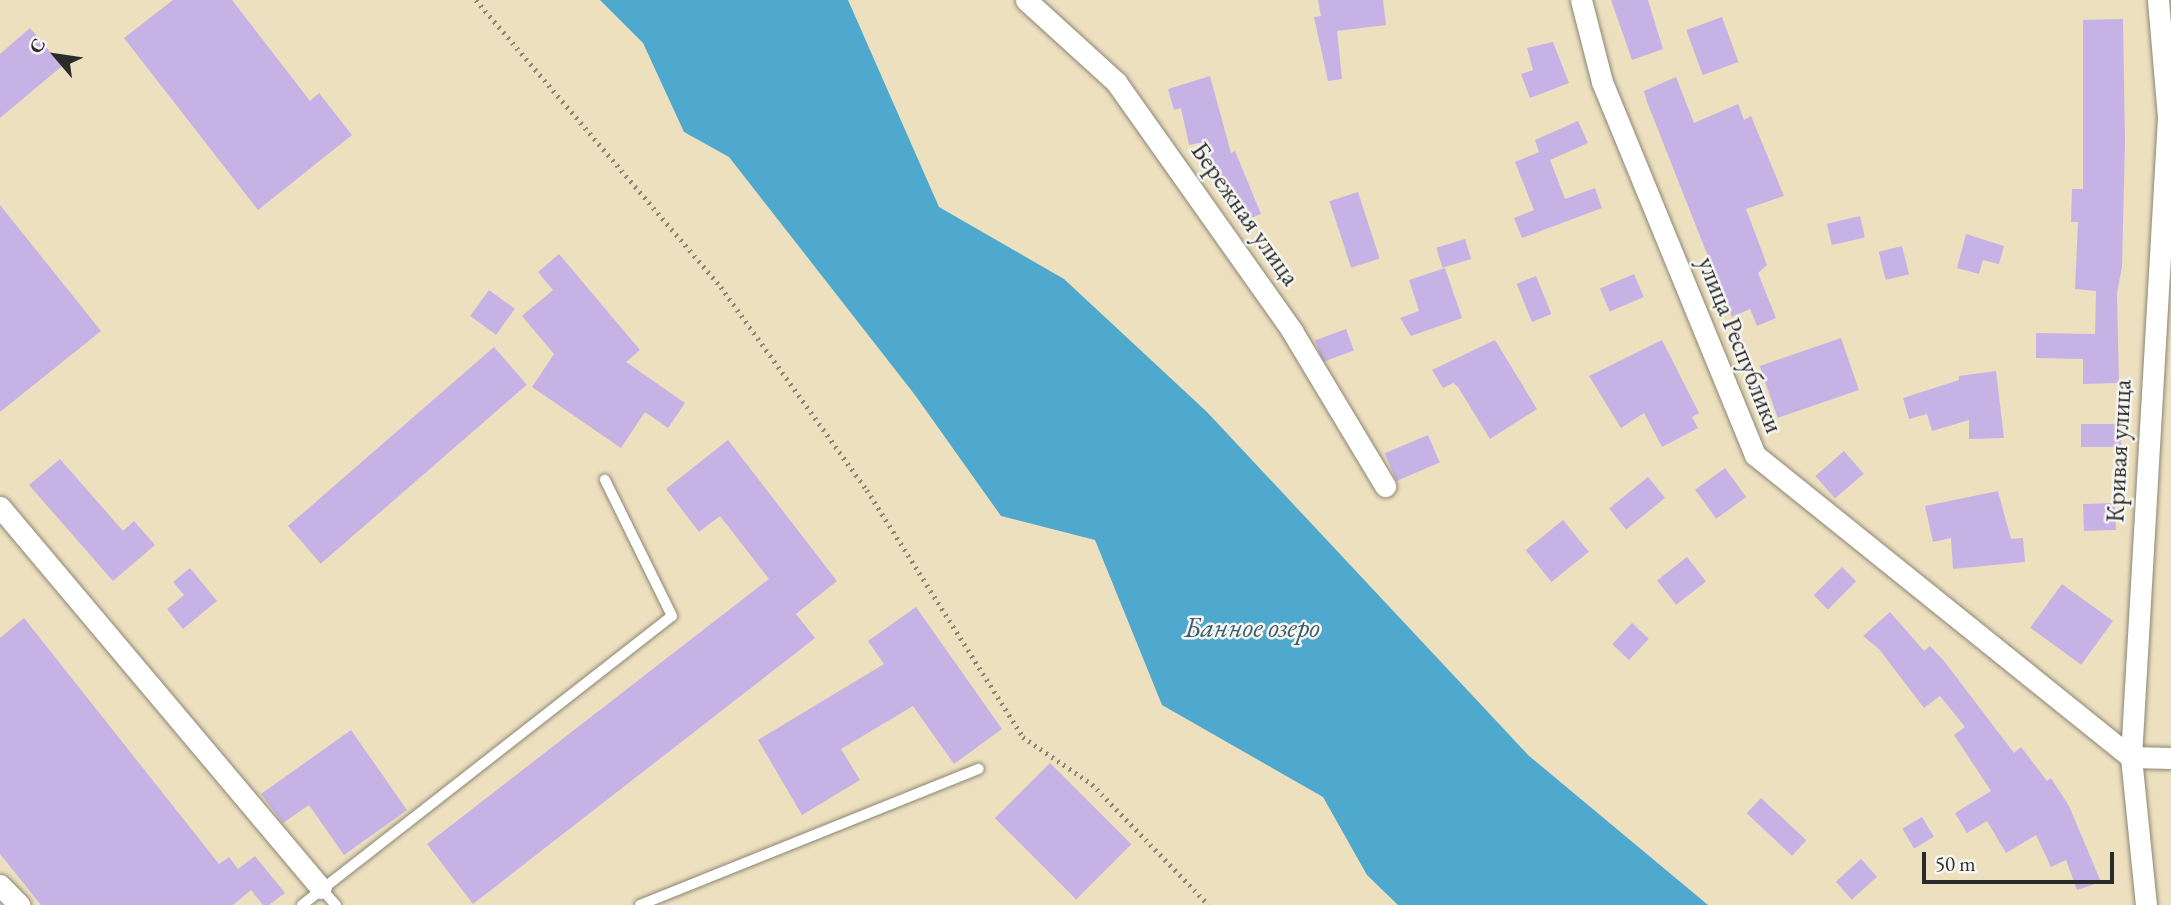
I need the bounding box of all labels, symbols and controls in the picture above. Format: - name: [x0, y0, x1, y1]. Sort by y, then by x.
- north arrow: [21, 21, 91, 91]
- text: С: [23, 34, 51, 58]
- street label: Бережная улица: [1184, 136, 1306, 292]
- street label: улица Республики: [1690, 252, 1790, 438]
- street label: Кривая улица: [2100, 379, 2138, 523]
- water label: Банное озеро: [1184, 610, 1320, 644]
- scale bar: [1926, 838, 2118, 882]
- text: 50 m: [1935, 850, 1976, 877]

